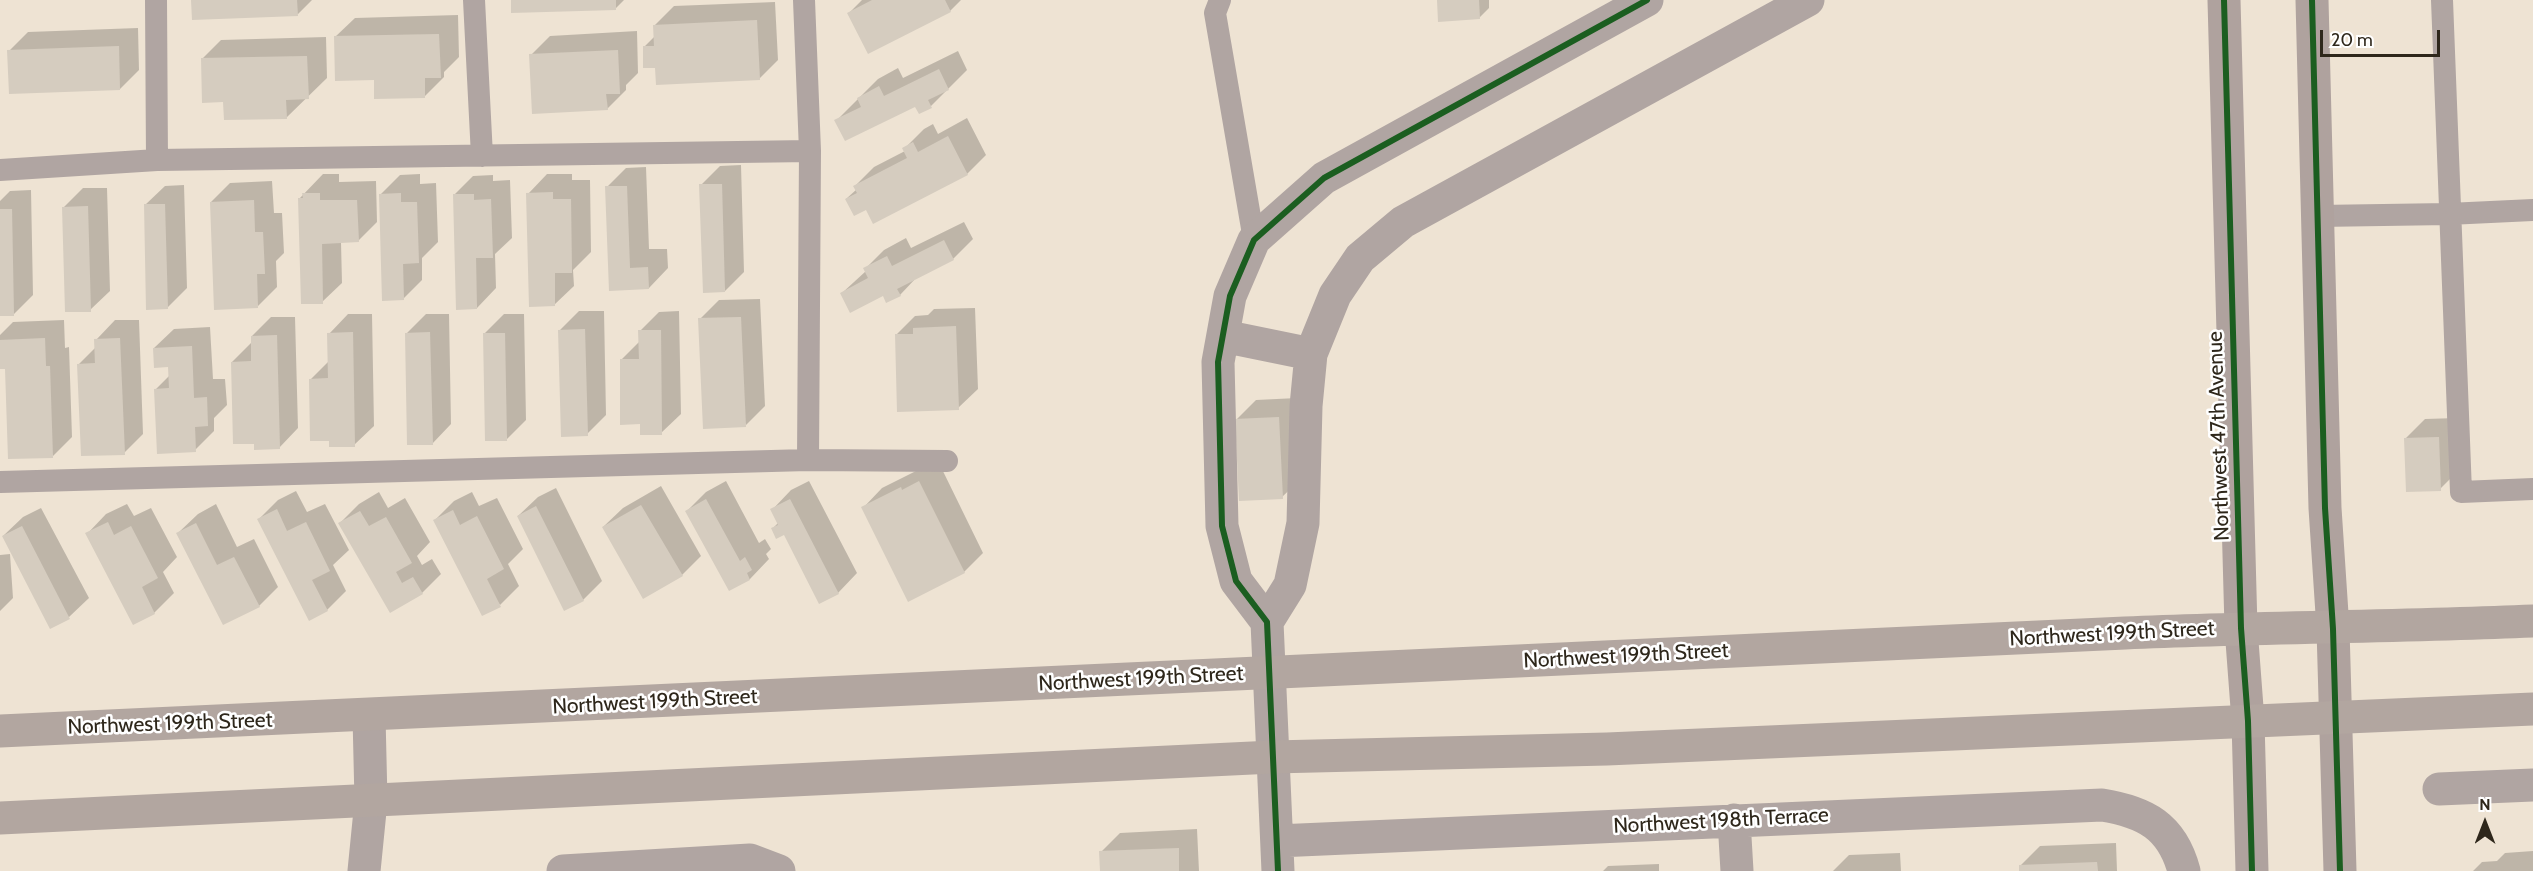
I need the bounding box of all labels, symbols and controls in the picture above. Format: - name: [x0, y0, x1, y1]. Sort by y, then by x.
- scale bar: [2323, 18, 2443, 56]
- text: 20 m: [2331, 29, 2373, 51]
- street label: Northwest 47th Avenue: [2203, 331, 2235, 541]
- street label: Northwest 199th Street: [2009, 616, 2215, 652]
- street label: Northwest 199th Street: [1523, 638, 1729, 674]
- street label: Northwest 199th Street: [1038, 661, 1244, 697]
- street label: Northwest 199th Street: [552, 684, 758, 720]
- street label: Northwest 199th Street: [67, 708, 273, 740]
- north arrow: [2455, 793, 2515, 853]
- text: N: [2479, 795, 2491, 814]
- street label: Northwest 198th Terrace: [1613, 803, 1829, 839]

